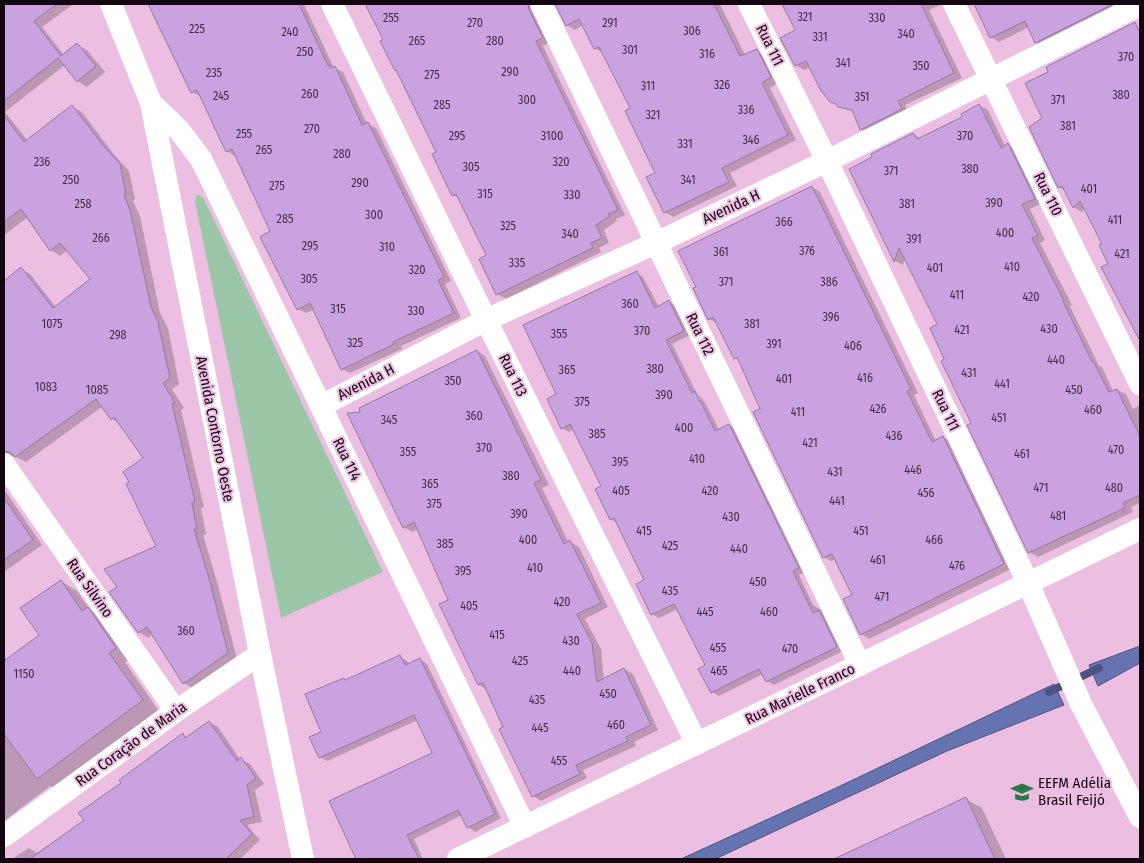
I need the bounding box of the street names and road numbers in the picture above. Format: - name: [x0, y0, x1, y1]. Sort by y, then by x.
- street label: Rua 111: [752, 21, 788, 69]
- street label: Rua 110: [1030, 169, 1066, 219]
- street label: Avenida H: [699, 186, 763, 228]
- street label: Rua 112: [682, 310, 718, 359]
- street label: Rua 113: [495, 351, 531, 399]
- street label: Avenida Contorno Oeste: [192, 355, 238, 503]
- street label: Avenida H: [334, 360, 398, 404]
- street label: Rua 111: [928, 386, 964, 434]
- street label: Rua 114: [329, 435, 365, 483]
- street label: Rua Silvino: [63, 555, 117, 621]
- street label: Rua Marielle Franco: [742, 660, 858, 728]
- street label: Rua Coração de Maria: [72, 698, 190, 790]

